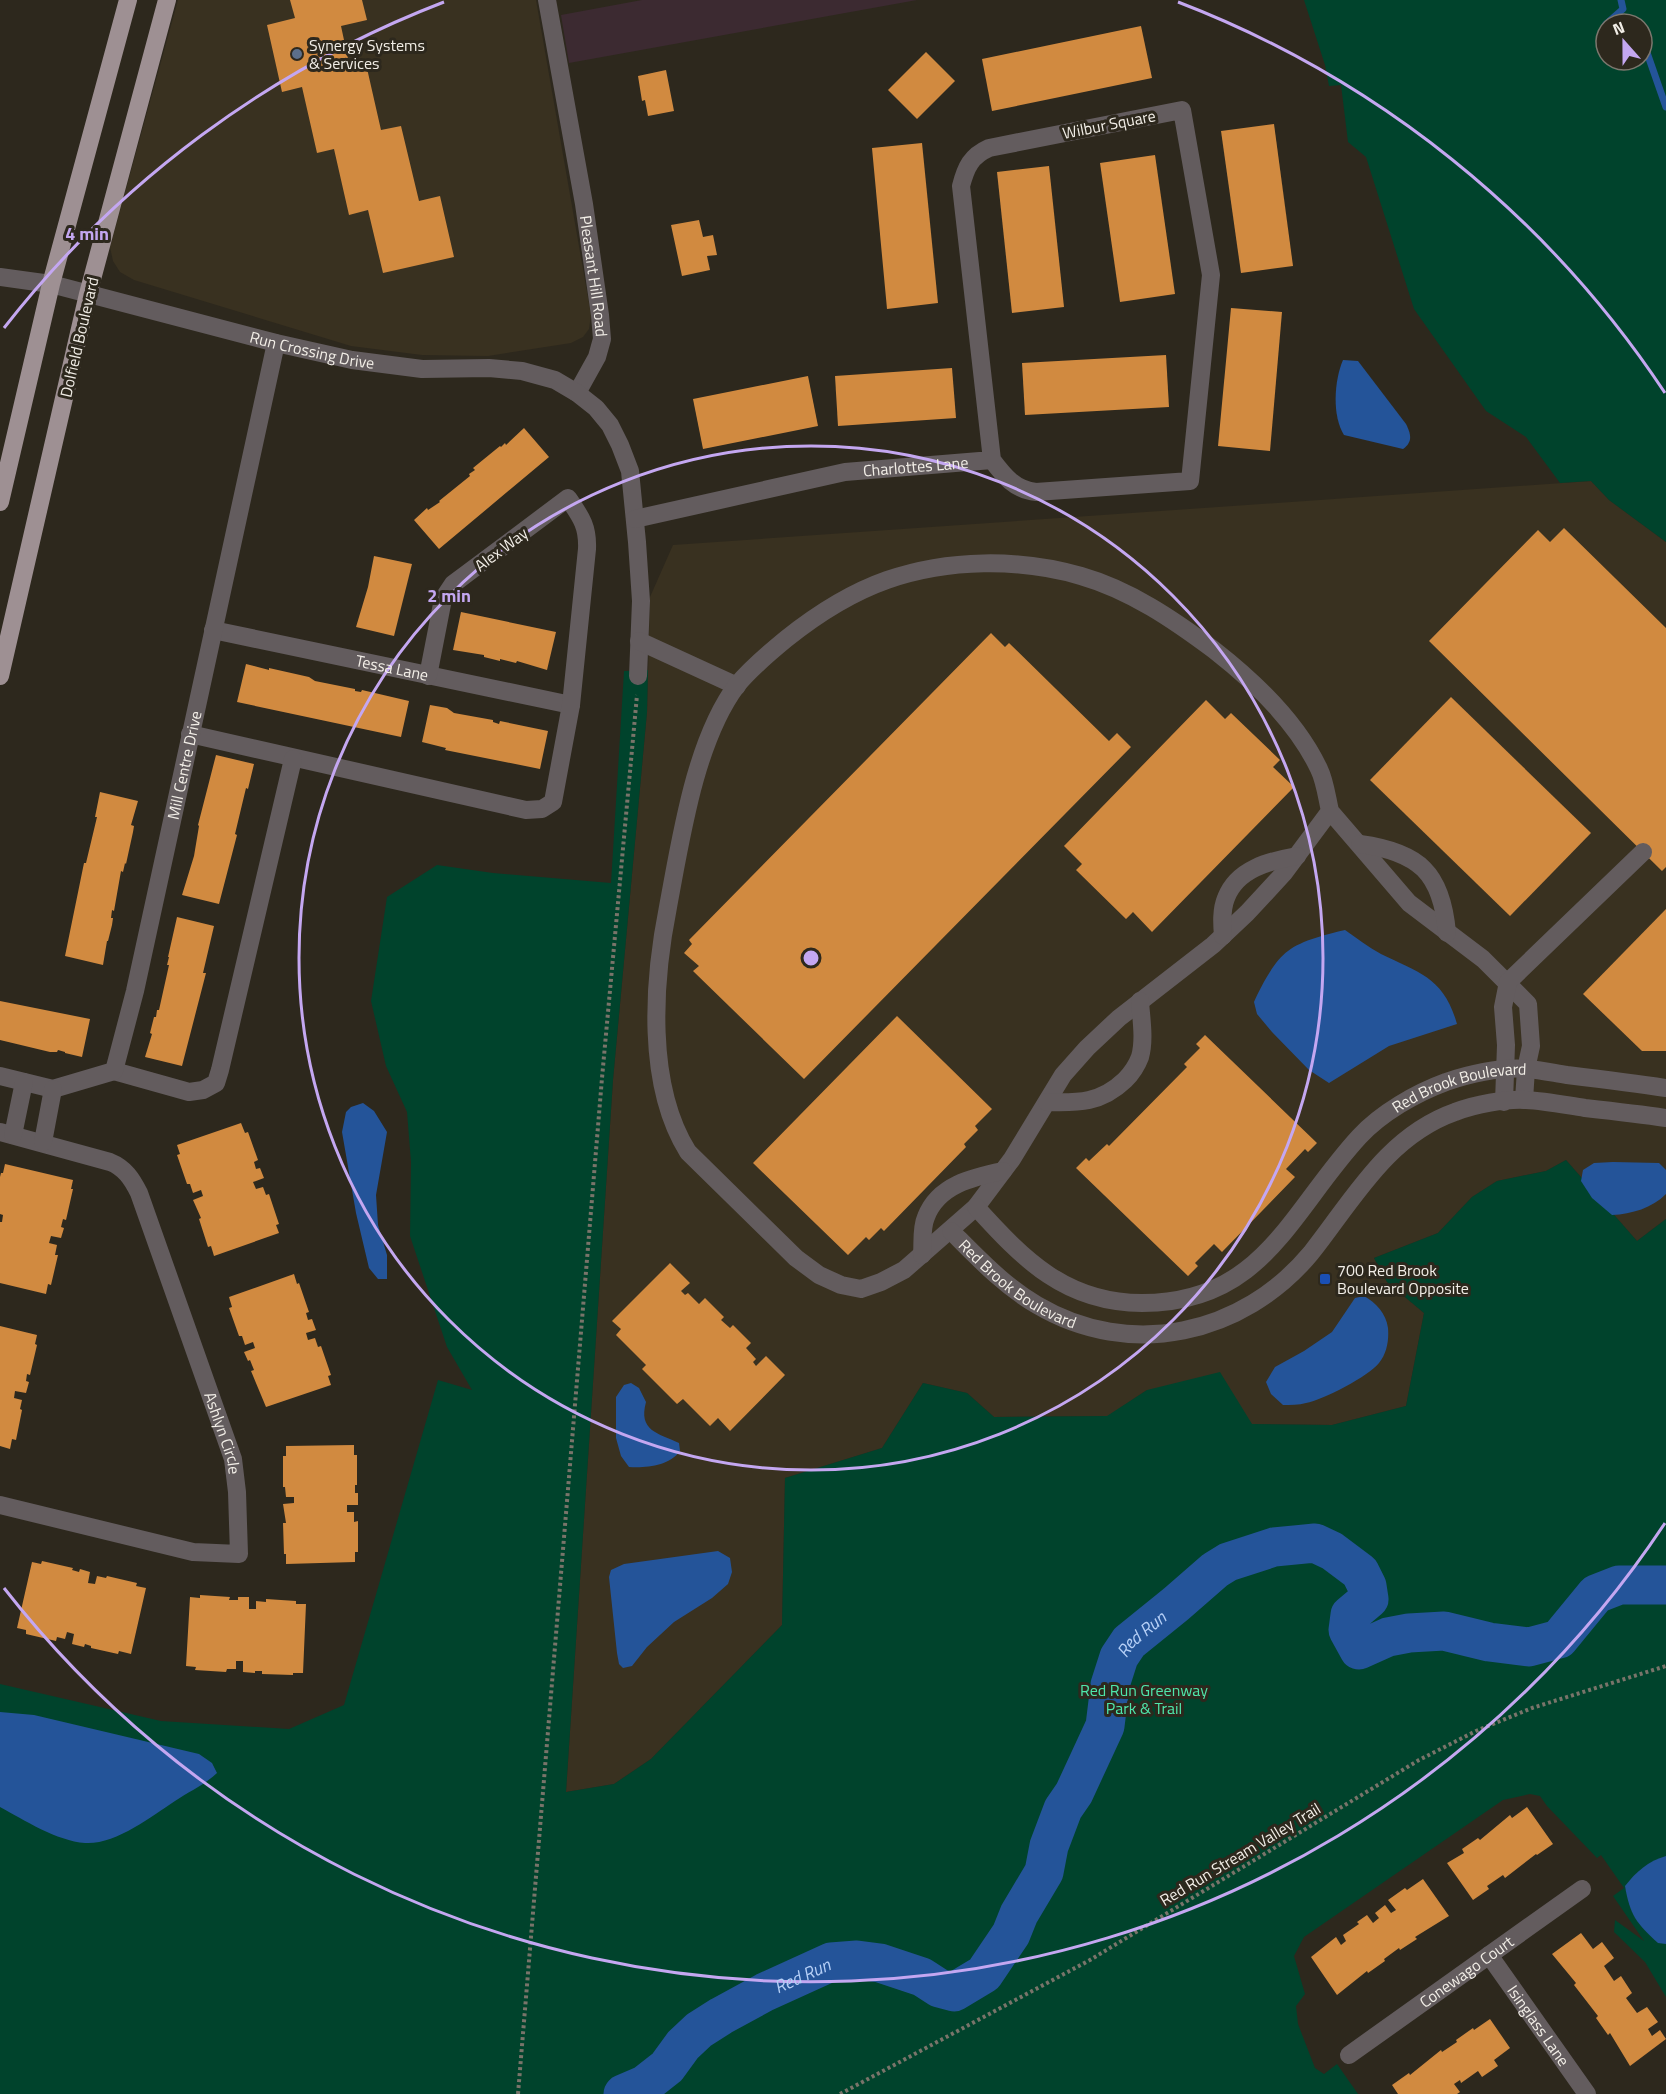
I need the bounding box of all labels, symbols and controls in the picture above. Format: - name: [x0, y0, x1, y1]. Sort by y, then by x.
- north arrow: [1594, 12, 1654, 72]
- text: N: [1609, 15, 1628, 41]
- place label: Synergy Systems & Services: [309, 33, 425, 75]
- marker: Synergy Systems & Services: [290, 47, 304, 61]
- street label: Wilbur Square: [1060, 103, 1158, 145]
- street label: Pleasant Hill Road: [574, 214, 614, 338]
- text: 4 min: [65, 220, 109, 247]
- street label: Dolfield Boulevard: [53, 274, 105, 400]
- street label: Run Crossing Drive: [247, 325, 376, 375]
- street label: Charlottes Lane: [862, 450, 969, 482]
- street label: Alex Way: [469, 521, 533, 577]
- text: 2 min: [427, 582, 471, 609]
- street label: Tessa Lane: [353, 648, 431, 687]
- street label: Mill Centre Drive: [161, 708, 208, 822]
- centre of rings: [801, 948, 821, 968]
- street label: Red Brook Boulevard: [1387, 1057, 1527, 1119]
- street label: Red Brook Boulevard: [953, 1233, 1080, 1334]
- place label: 700 Red Brook Boulevard Opposite: [1337, 1258, 1469, 1300]
- marker: 700 Red Brook Boulevard Opposite: [1318, 1272, 1332, 1286]
- street label: Ashlyn Circle: [198, 1389, 247, 1475]
- water label: Red Run: [1109, 1603, 1172, 1662]
- park label: Red Run Greenway Park & Trail: [1080, 1678, 1208, 1720]
- street label: Red Run Stream Valley Trail: [1155, 1796, 1325, 1912]
- street label: Conewago Court: [1414, 1929, 1519, 2013]
- water label: Red Run: [769, 1950, 836, 2000]
- street label: Isinglass Lane: [1502, 1980, 1576, 2071]

